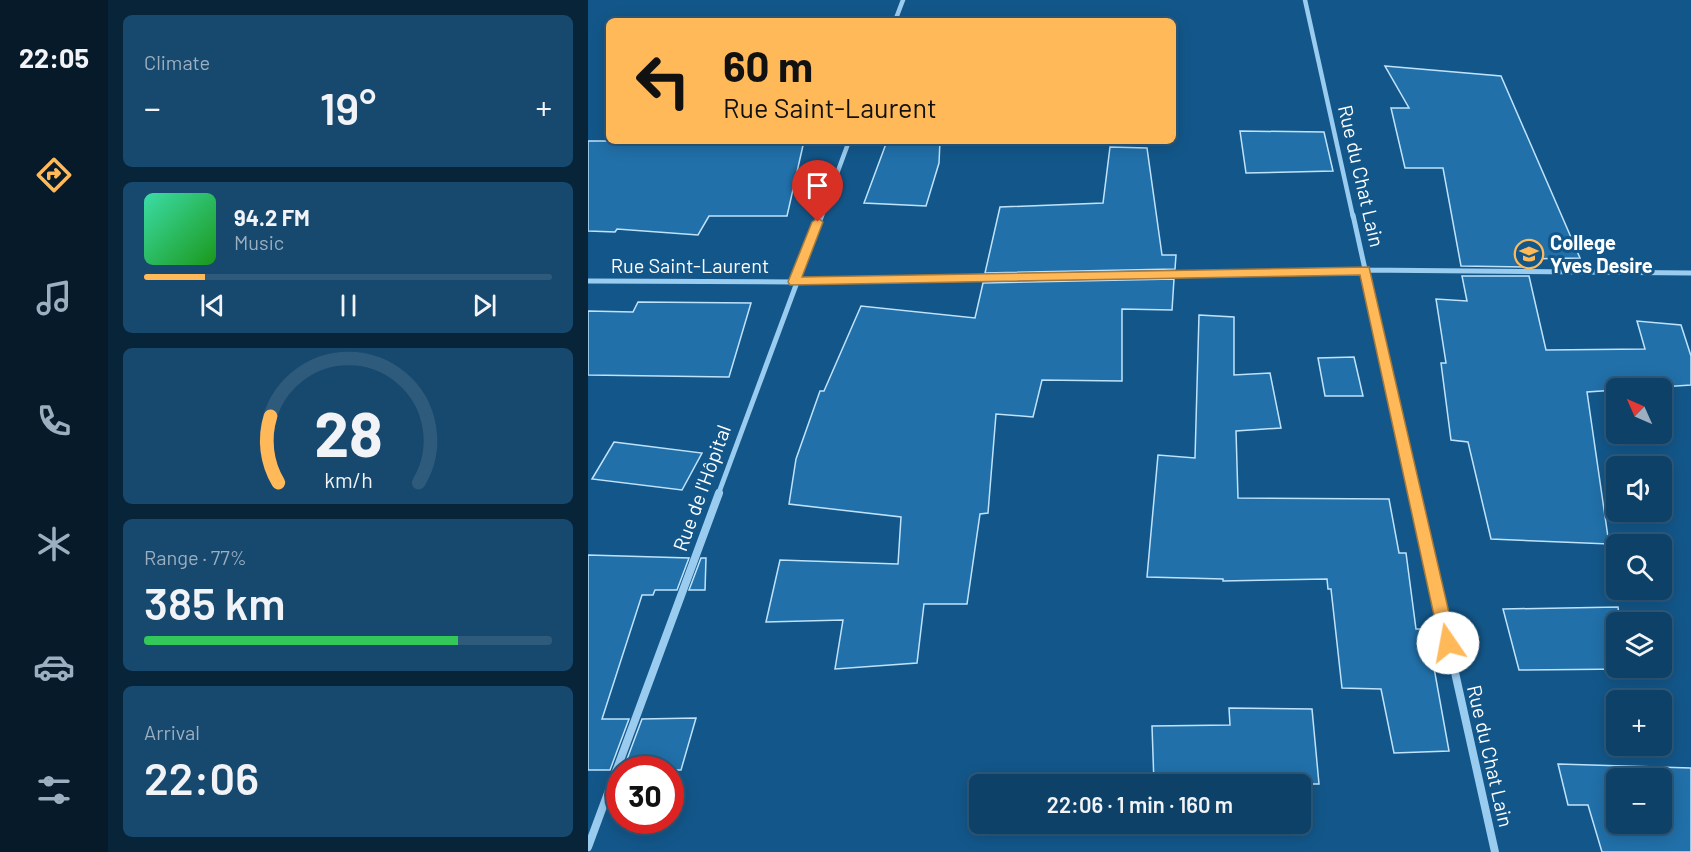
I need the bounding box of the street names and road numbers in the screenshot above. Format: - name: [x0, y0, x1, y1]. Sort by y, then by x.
- street label: Rue du Chat Lain: [1334, 102, 1390, 249]
- street label: Rue Saint-Laurent: [611, 253, 769, 277]
- street label: Rue de l'Hôpital: [667, 421, 735, 554]
- street label: Rue du Chat Lain: [1463, 682, 1519, 829]

